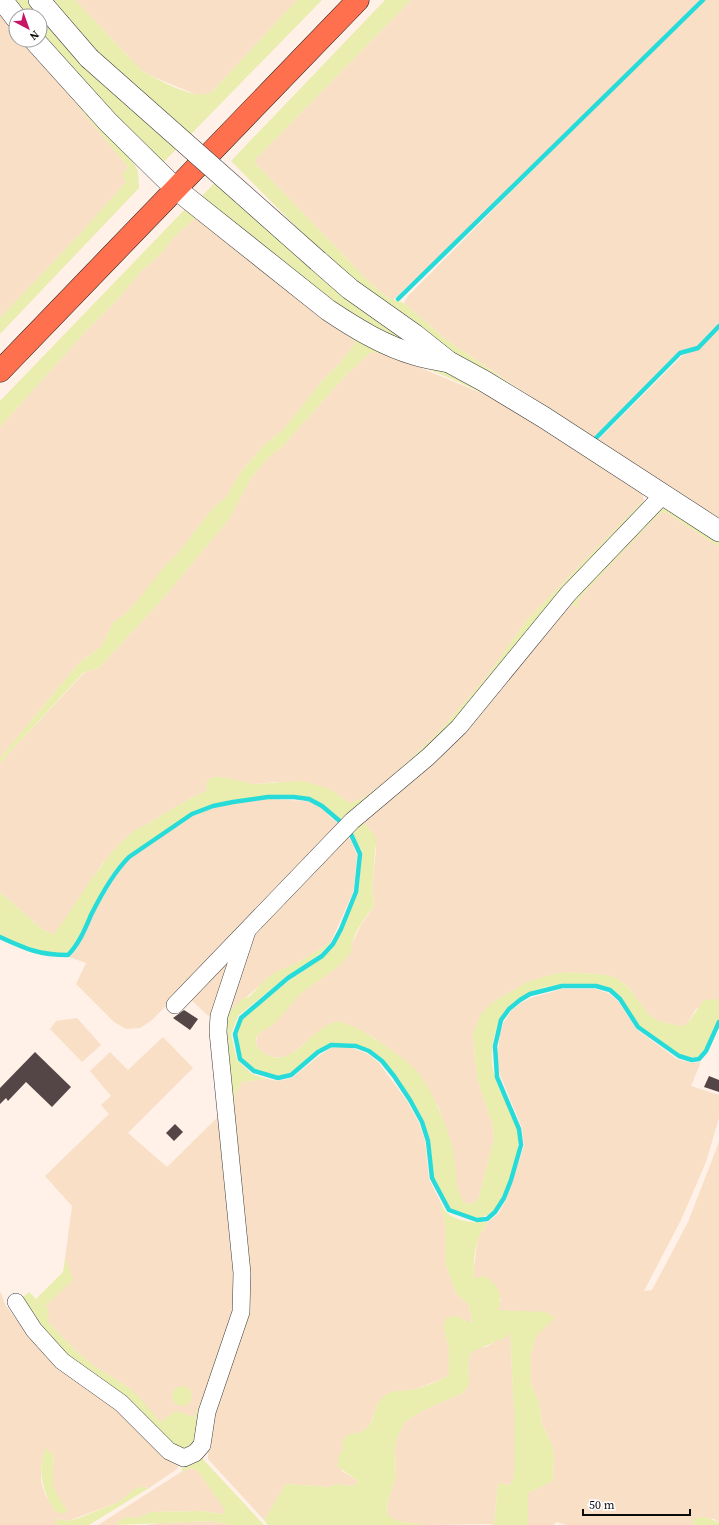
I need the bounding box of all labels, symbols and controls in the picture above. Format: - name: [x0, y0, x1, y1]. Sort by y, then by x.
- north arrow: [8, 8, 48, 48]
- text: N: [26, 27, 42, 43]
- scale bar: [583, 1491, 690, 1517]
- text: 50 m: [589, 1497, 615, 1513]

